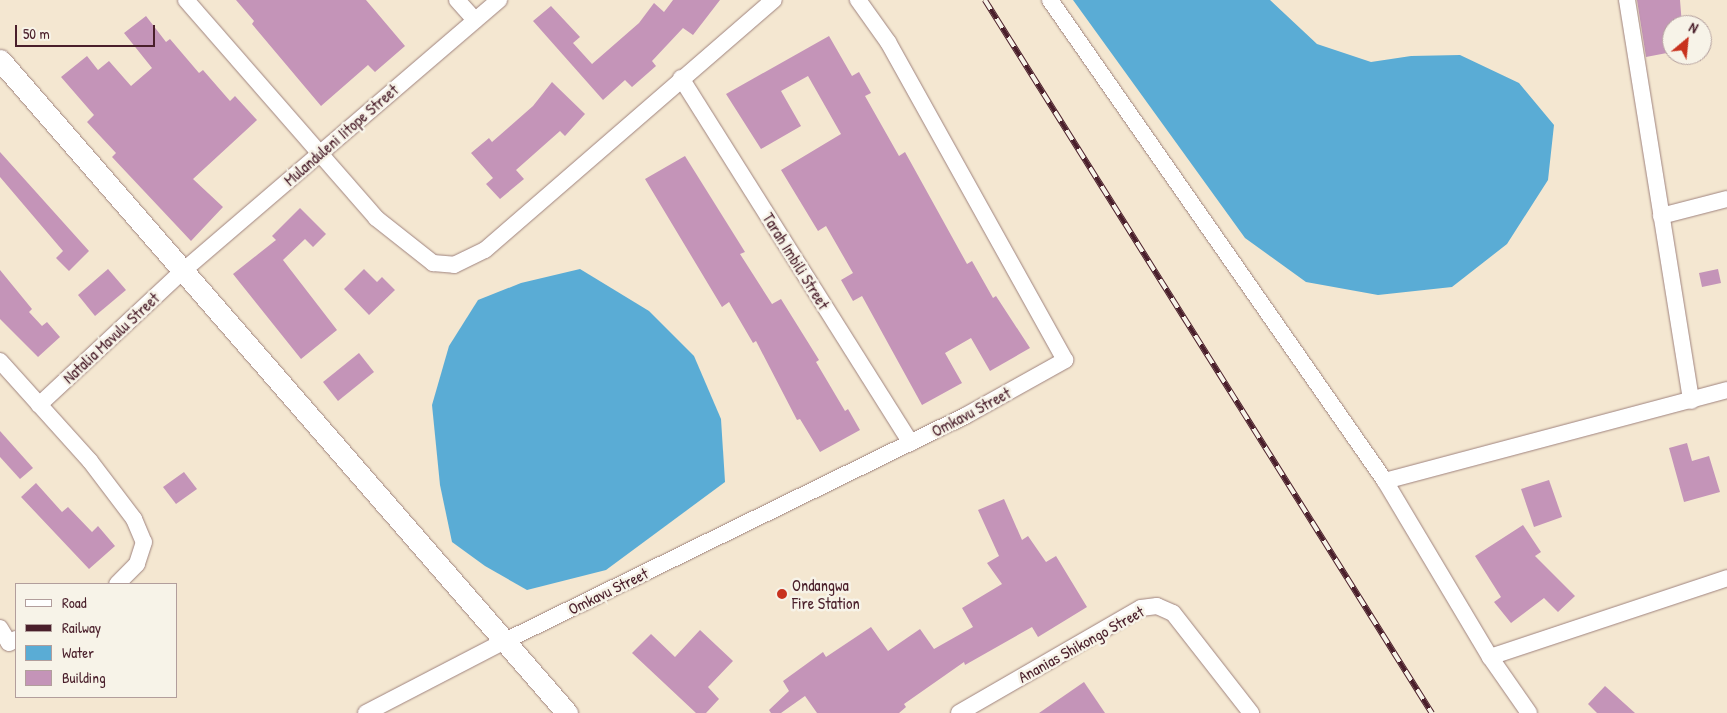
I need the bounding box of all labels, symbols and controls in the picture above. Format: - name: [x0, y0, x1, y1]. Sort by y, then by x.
- scale bar: [18, 15, 158, 47]
- north arrow: [1662, 15, 1712, 65]
- text: N: [1686, 17, 1702, 37]
- text: 50 m: [23, 23, 50, 44]
- street label: Mulanduleni Iitope Street: [280, 80, 402, 190]
- street label: Tarah Imbili Street: [759, 209, 833, 313]
- street label: Natalia Mavulu Street: [59, 289, 163, 387]
- street label: Omkavu Street: [928, 383, 1014, 441]
- street label: Omkavu Street: [565, 563, 651, 619]
- place label: Ondangwa Fire Station: [792, 575, 860, 613]
- legend: [15, 583, 178, 698]
- marker: Ondangwa Fire Station: [776, 588, 788, 600]
- text: Road: [62, 592, 87, 613]
- street label: Ananias Shikongo Street: [1015, 601, 1147, 687]
- text: Railway: [62, 617, 101, 638]
- text: Water: [62, 642, 94, 663]
- text: Building: [62, 667, 106, 688]

